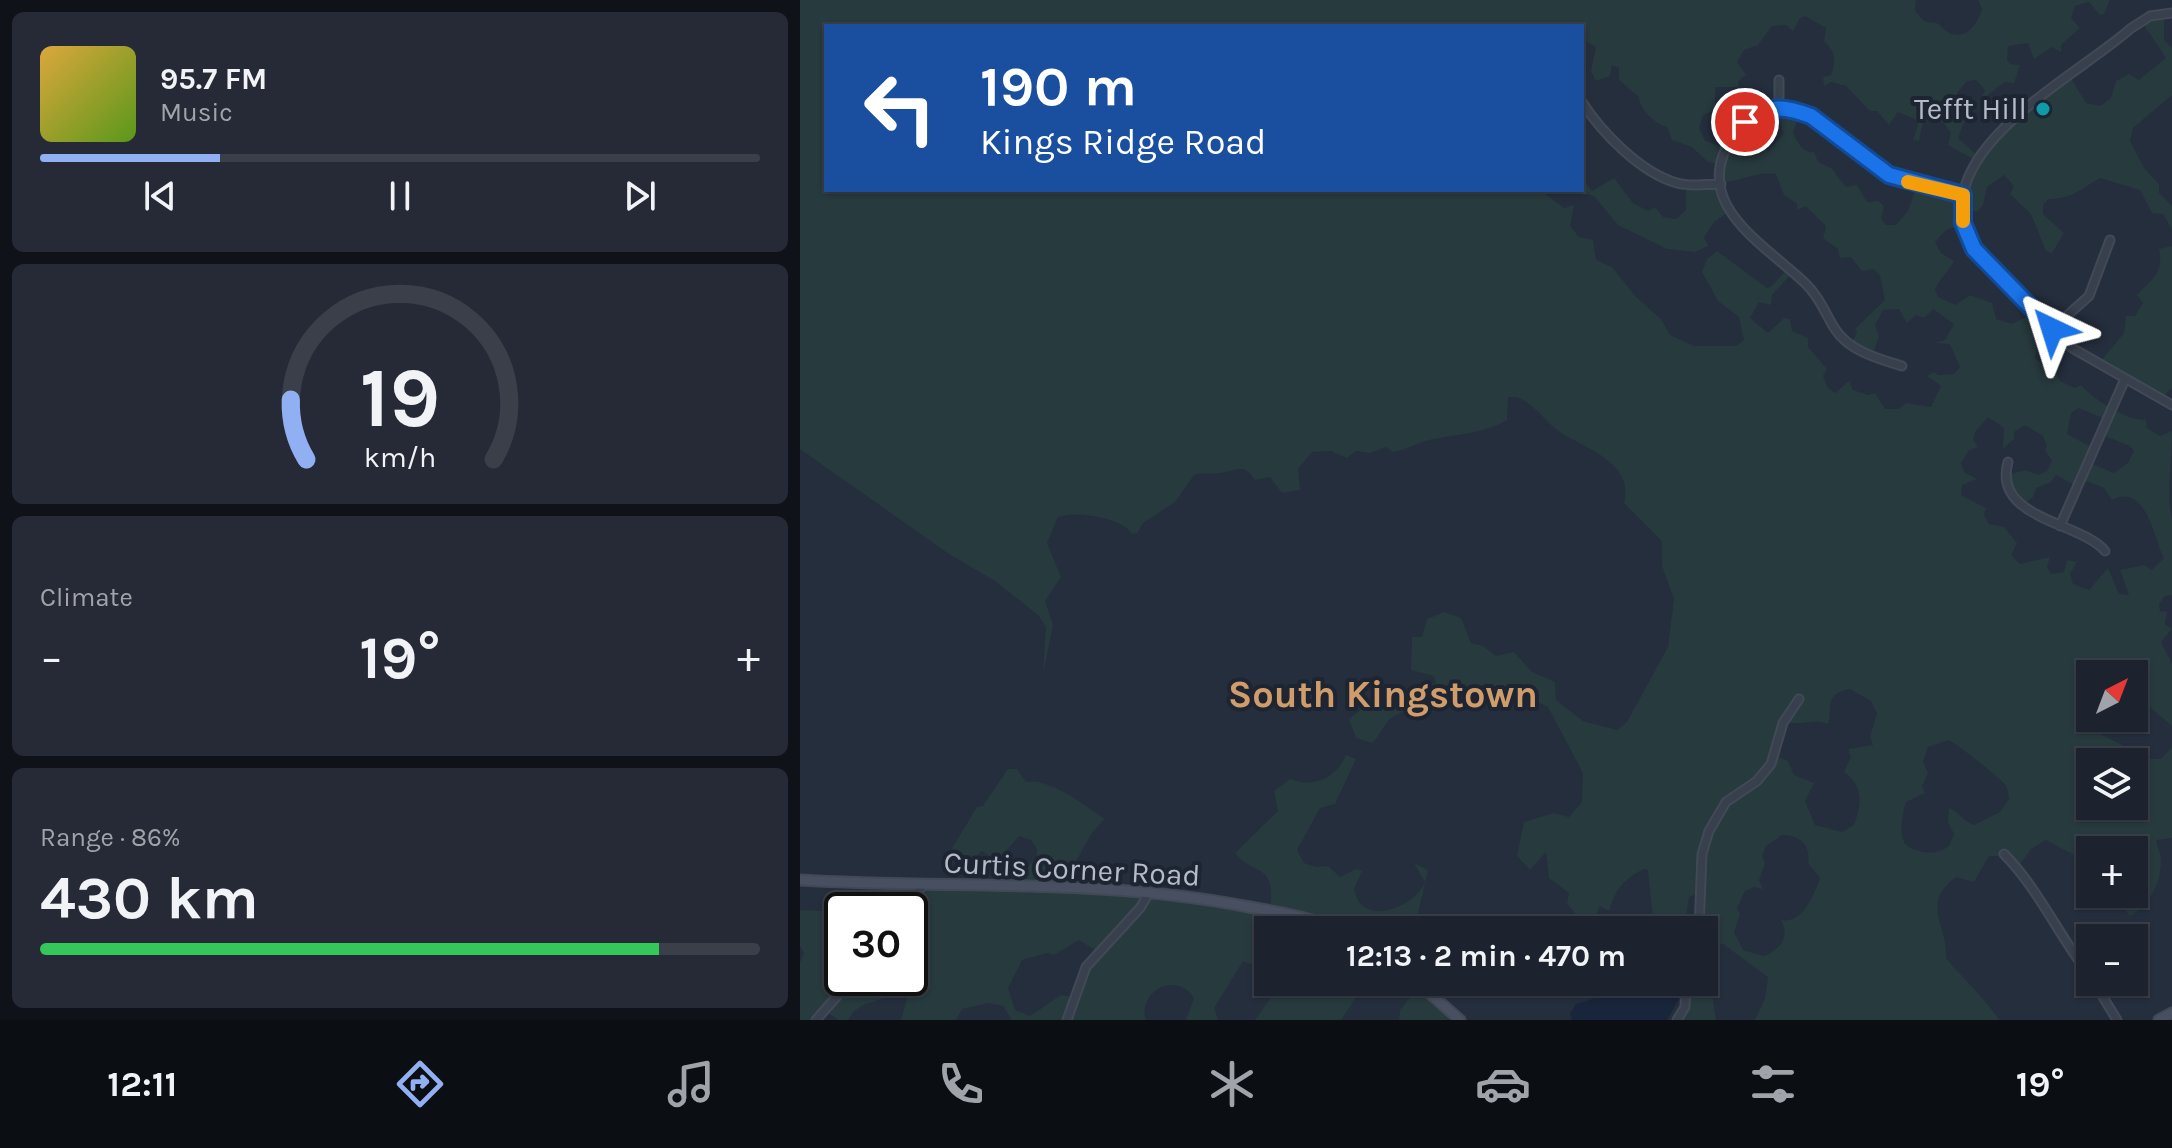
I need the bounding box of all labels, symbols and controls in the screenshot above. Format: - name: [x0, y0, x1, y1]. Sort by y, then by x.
- text: 190 m: [980, 54, 1137, 119]
- icon: left: [848, 56, 952, 160]
- text: 95.7 FM: [160, 61, 267, 97]
- pin: [1711, 88, 1779, 156]
- place label: Tefft Hill: [1914, 91, 2027, 127]
- text: Music: [160, 97, 233, 128]
- icon: arrive: [1723, 100, 1767, 144]
- marker: Tefft Hill: [2034, 100, 2052, 118]
- text: Kings Ridge Road: [980, 121, 1266, 163]
- icon: previous: [138, 174, 182, 218]
- icon: pause: [378, 174, 422, 218]
- icon: next: [618, 174, 662, 218]
- position arrow: [2010, 287, 2094, 371]
- text: 19: [360, 350, 440, 447]
- text: km/h: [364, 441, 436, 474]
- text: Climate: [40, 582, 133, 613]
- text: 19°: [359, 623, 441, 693]
- text: −: [40, 632, 63, 683]
- text: +: [737, 632, 760, 683]
- north arrow: [2076, 660, 2148, 732]
- map controls: [2076, 660, 2148, 996]
- district label: South Kingstown: [1228, 672, 1538, 717]
- button: layers: [2076, 748, 2148, 820]
- text: Range · 86%: [40, 822, 181, 853]
- button: +: [2076, 836, 2148, 908]
- street label: Curtis Corner Road: [943, 844, 1201, 894]
- text: 430 km: [40, 863, 259, 933]
- speed limit sign: 30: [824, 892, 928, 996]
- button: −: [2076, 924, 2148, 996]
- text: 12:13 · 2 min · 470 m: [1346, 938, 1626, 974]
- icon: directions: [392, 1056, 448, 1112]
- icon: music: [663, 1056, 719, 1112]
- icon: phone: [933, 1056, 989, 1112]
- icon: climate: [1204, 1056, 1260, 1112]
- icon: car: [1475, 1056, 1531, 1112]
- icon: filters: [1745, 1056, 1801, 1112]
- text: 12:11: [107, 1063, 177, 1105]
- text: 19°: [2016, 1063, 2065, 1105]

